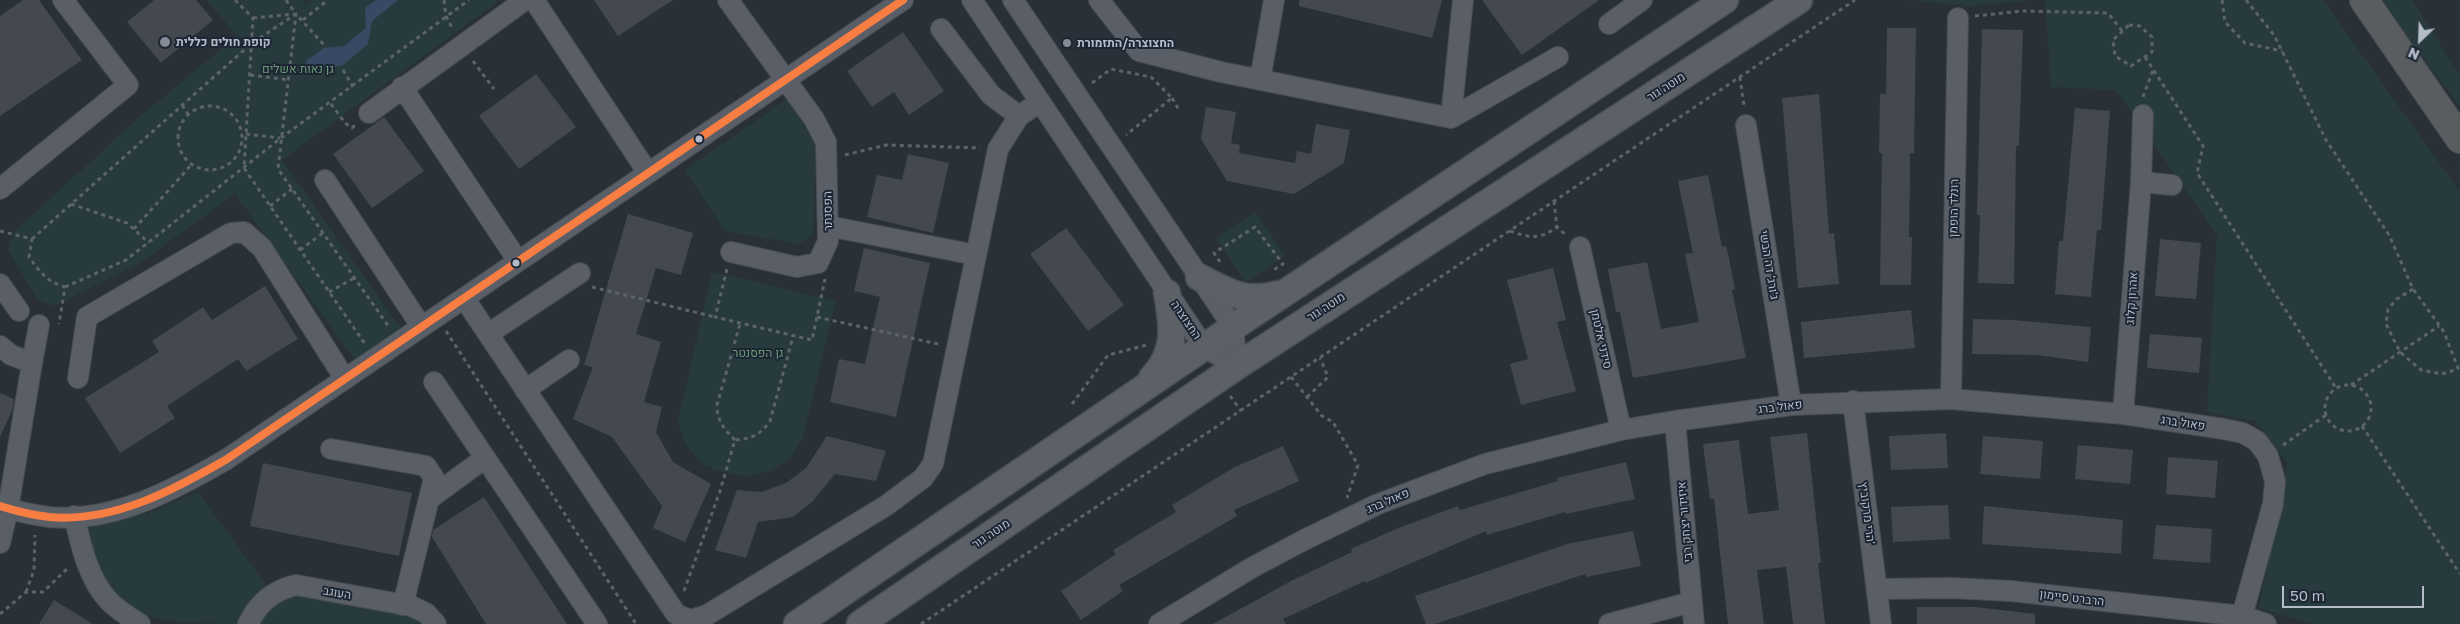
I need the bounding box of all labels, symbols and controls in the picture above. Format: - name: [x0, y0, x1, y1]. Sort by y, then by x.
- north arrow: [2395, 15, 2445, 65]
- marker: קופת חולים כללית: [158, 35, 172, 49]
- place label: קופת חולים כללית: [176, 35, 271, 49]
- place label: החצוצרה/התזמורת: [1077, 36, 1174, 50]
- marker: החצוצרה/התזמורת: [1061, 37, 1073, 49]
- text: N: [2405, 44, 2422, 64]
- park label: גן נאות אשלים: [262, 62, 334, 76]
- street label: מוטה גור: [1644, 69, 1688, 105]
- unlabelled marker: [694, 134, 704, 144]
- street label: רונלד הופמן: [1946, 179, 1962, 237]
- street label: הפסנתר: [820, 191, 836, 231]
- street label: ג'ורג' דה הבשי: [1756, 229, 1782, 301]
- unlabelled marker: [511, 258, 521, 268]
- street label: אהרון קלוג: [2123, 271, 2141, 325]
- street label: מוטה גור: [1304, 289, 1348, 325]
- street label: החצוצרה: [1168, 298, 1204, 342]
- street label: סידני אלטמן: [1587, 308, 1615, 370]
- park label: גן הפסנטר: [733, 346, 783, 360]
- street label: פאול ברג: [1757, 397, 1803, 417]
- street label: פאול ברג: [2160, 412, 2206, 434]
- street label: איזידור יצחק רבי: [1674, 481, 1696, 563]
- street label: הרי מרקוביץ': [1856, 481, 1878, 545]
- street label: פאול ברג: [1365, 486, 1411, 516]
- street label: מוטה גור: [969, 516, 1013, 552]
- scale bar: [2285, 576, 2428, 608]
- street label: העוגב: [322, 583, 352, 603]
- text: 50 m: [2290, 586, 2325, 604]
- street label: הרברט סיימון: [2039, 587, 2105, 609]

